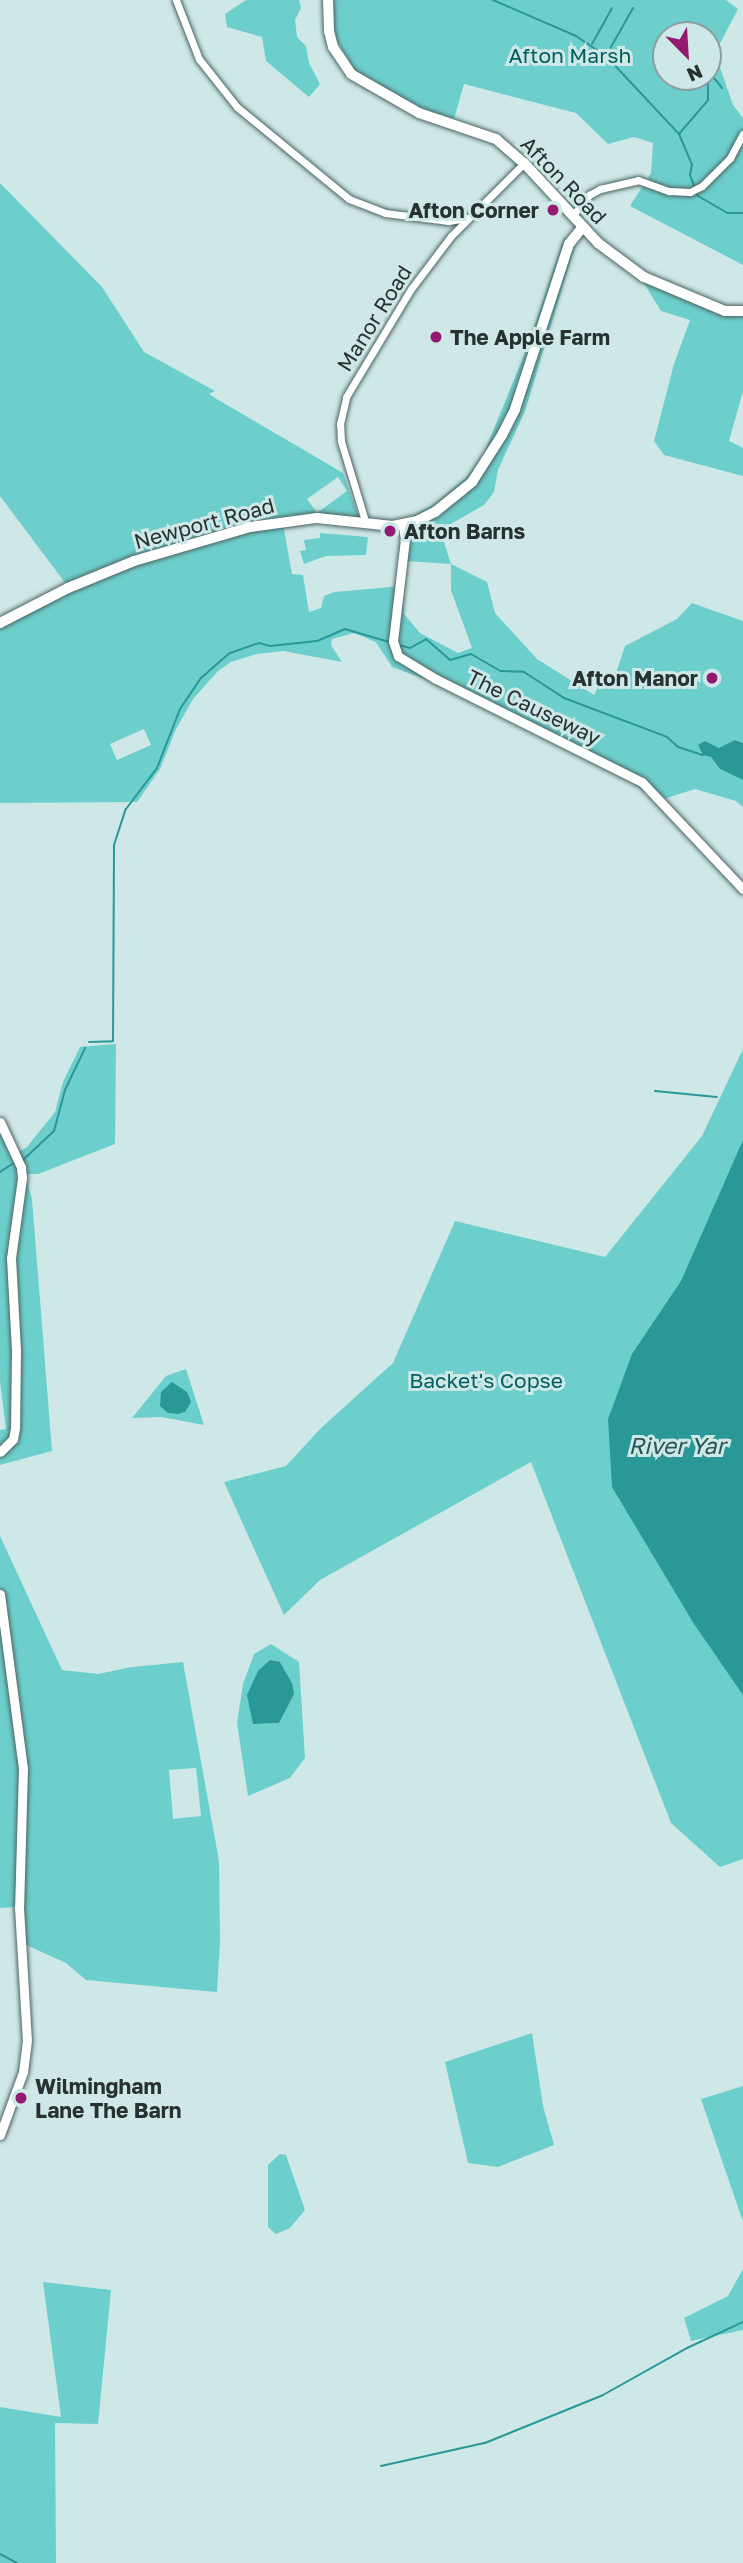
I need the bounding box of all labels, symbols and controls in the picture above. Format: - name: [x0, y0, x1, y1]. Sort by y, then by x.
- north arrow: [652, 21, 722, 91]
- park label: Afton Marsh: [509, 42, 631, 68]
- text: N: [684, 60, 706, 87]
- street label: Afton Road: [516, 131, 612, 229]
- place label: Afton Corner: [408, 197, 539, 223]
- marker: Afton Corner: [545, 202, 561, 218]
- street label: Manor Road: [331, 260, 417, 376]
- place label: The Apple Farm: [450, 324, 610, 350]
- marker: The Apple Farm: [428, 329, 444, 345]
- street label: Newport Road: [131, 492, 277, 554]
- place label: Afton Barns: [404, 518, 525, 544]
- marker: Afton Barns: [382, 523, 398, 539]
- street label: The Causeway: [463, 664, 605, 750]
- place label: Afton Manor: [572, 665, 698, 691]
- marker: Afton Manor: [704, 670, 720, 686]
- park label: Backet's Copse: [409, 1367, 563, 1393]
- water label: River Yar: [628, 1431, 726, 1459]
- place label: Wilmingham Lane The Barn: [35, 2073, 182, 2123]
- marker: Wilmingham Lane The Barn: [13, 2090, 29, 2106]

